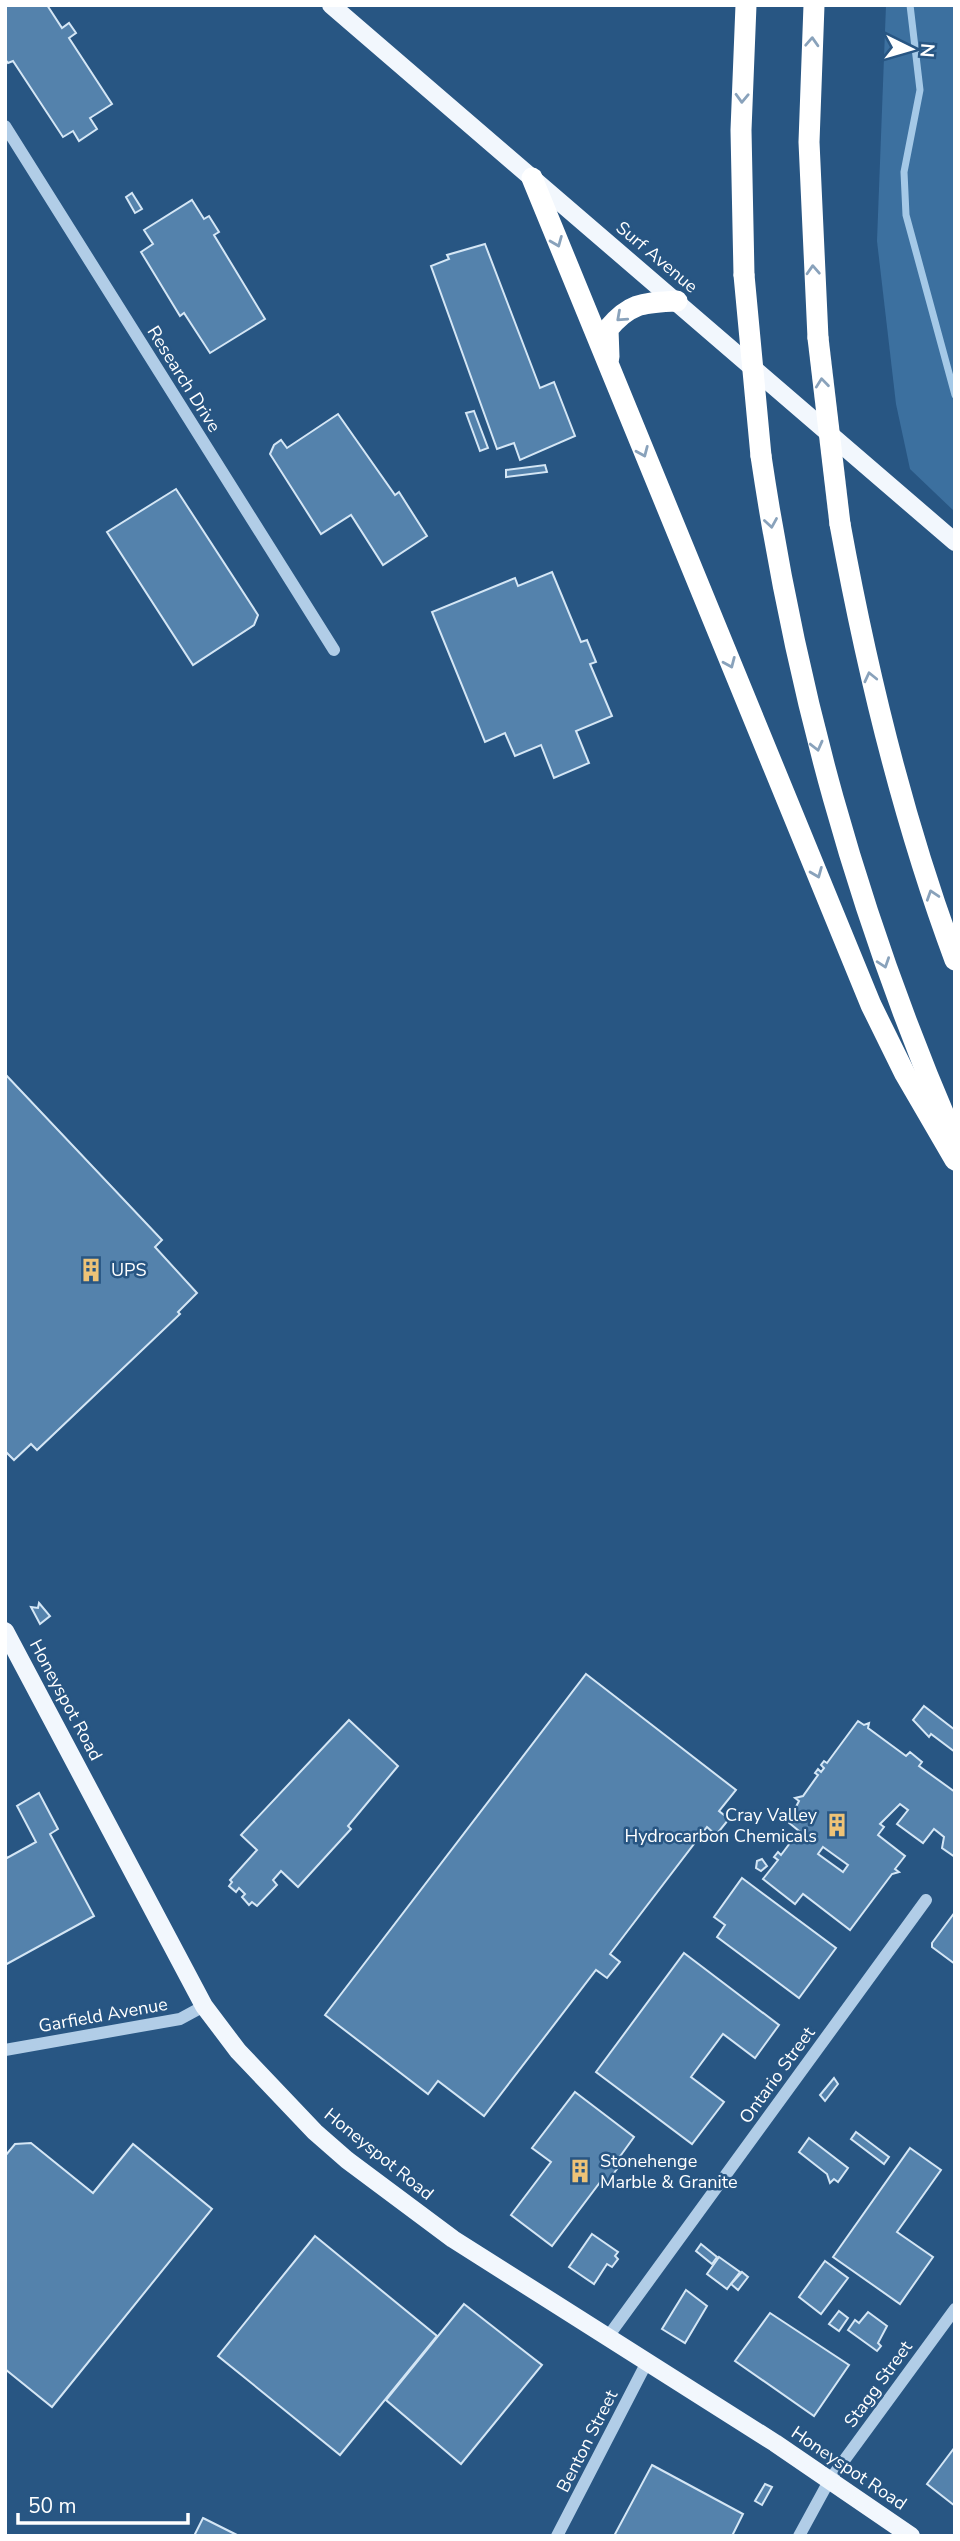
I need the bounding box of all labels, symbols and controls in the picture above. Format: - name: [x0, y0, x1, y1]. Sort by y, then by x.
- north arrow: [876, 14, 946, 84]
- one-way arrow: [804, 37, 819, 48]
- text: N: [913, 42, 941, 59]
- one-way arrow: [734, 93, 750, 104]
- street label: Surf Avenue: [611, 216, 703, 298]
- one-way arrow: [549, 235, 563, 247]
- one-way arrow: [806, 264, 821, 275]
- one-way arrow: [616, 309, 629, 321]
- street label: Research Drive: [142, 321, 226, 437]
- one-way arrow: [815, 378, 830, 389]
- one-way arrow: [635, 445, 649, 458]
- one-way arrow: [763, 517, 778, 529]
- one-way arrow: [722, 655, 736, 668]
- one-way arrow: [864, 671, 878, 683]
- one-way arrow: [809, 740, 823, 752]
- one-way arrow: [809, 865, 823, 878]
- one-way arrow: [926, 890, 940, 902]
- one-way arrow: [876, 957, 890, 969]
- building icon: UPS: [77, 1256, 105, 1284]
- place label: UPS: [111, 1258, 147, 1282]
- street label: Honeyspot Road: [24, 1635, 108, 1765]
- place label: Cray Valley Hydrocarbon Chemicals: [625, 1803, 818, 1848]
- building icon: Cray Valley Hydrocarbon Chemicals: [823, 1811, 851, 1839]
- street label: Garfield Avenue: [37, 1992, 169, 2038]
- street label: Ontario Street: [734, 2021, 821, 2128]
- street label: Honeyspot Road: [319, 2102, 439, 2206]
- place label: Stonehenge Marble & Granite: [600, 2149, 738, 2194]
- building icon: Stonehenge Marble & Granite: [566, 2157, 594, 2185]
- street label: Stagg Street: [838, 2335, 918, 2432]
- street label: Benton Street: [551, 2385, 623, 2496]
- street label: Honeyspot Road: [787, 2420, 911, 2516]
- scale bar: [18, 2482, 187, 2526]
- text: 50 m: [28, 2492, 77, 2520]

